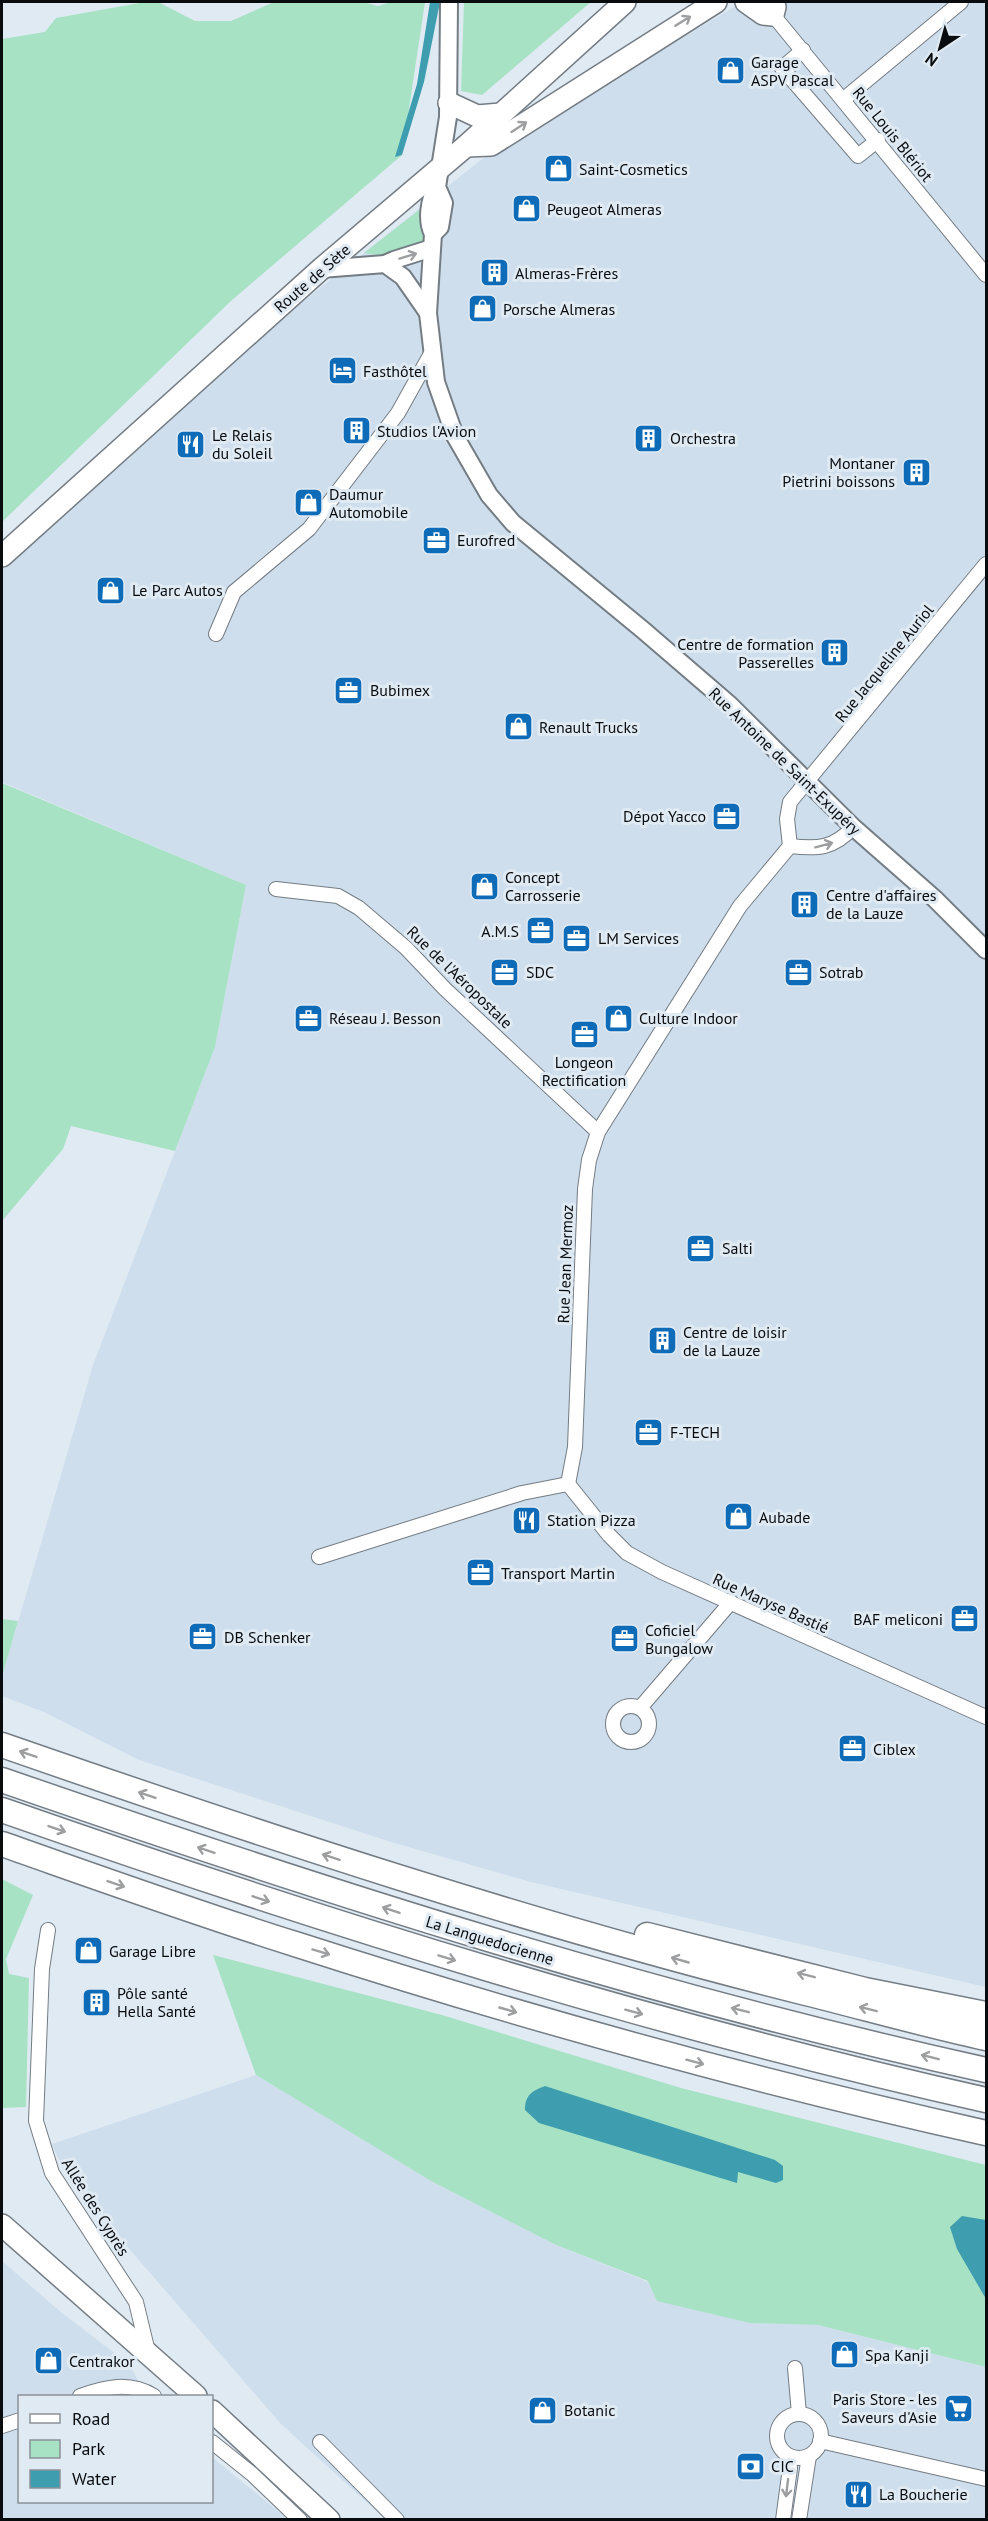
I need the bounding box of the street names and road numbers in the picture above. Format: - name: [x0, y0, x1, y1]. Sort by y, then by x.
- street label: Rue Louis Blériot: [849, 83, 938, 186]
- street label: Route de Sète: [270, 239, 354, 317]
- street label: Rue Jacqueline Auriol: [830, 600, 938, 726]
- street label: Rue Antoine de Saint-Exupéry: [705, 683, 866, 839]
- street label: Rue de l'Aéropostale: [403, 922, 517, 1032]
- street label: Rue Jean Mermoz: [553, 1204, 577, 1324]
- street label: Rue Maryse Bastié: [710, 1568, 832, 1638]
- street label: La Languedocienne: [424, 1911, 556, 1969]
- street label: Allée des Cyprès: [58, 2154, 134, 2260]

